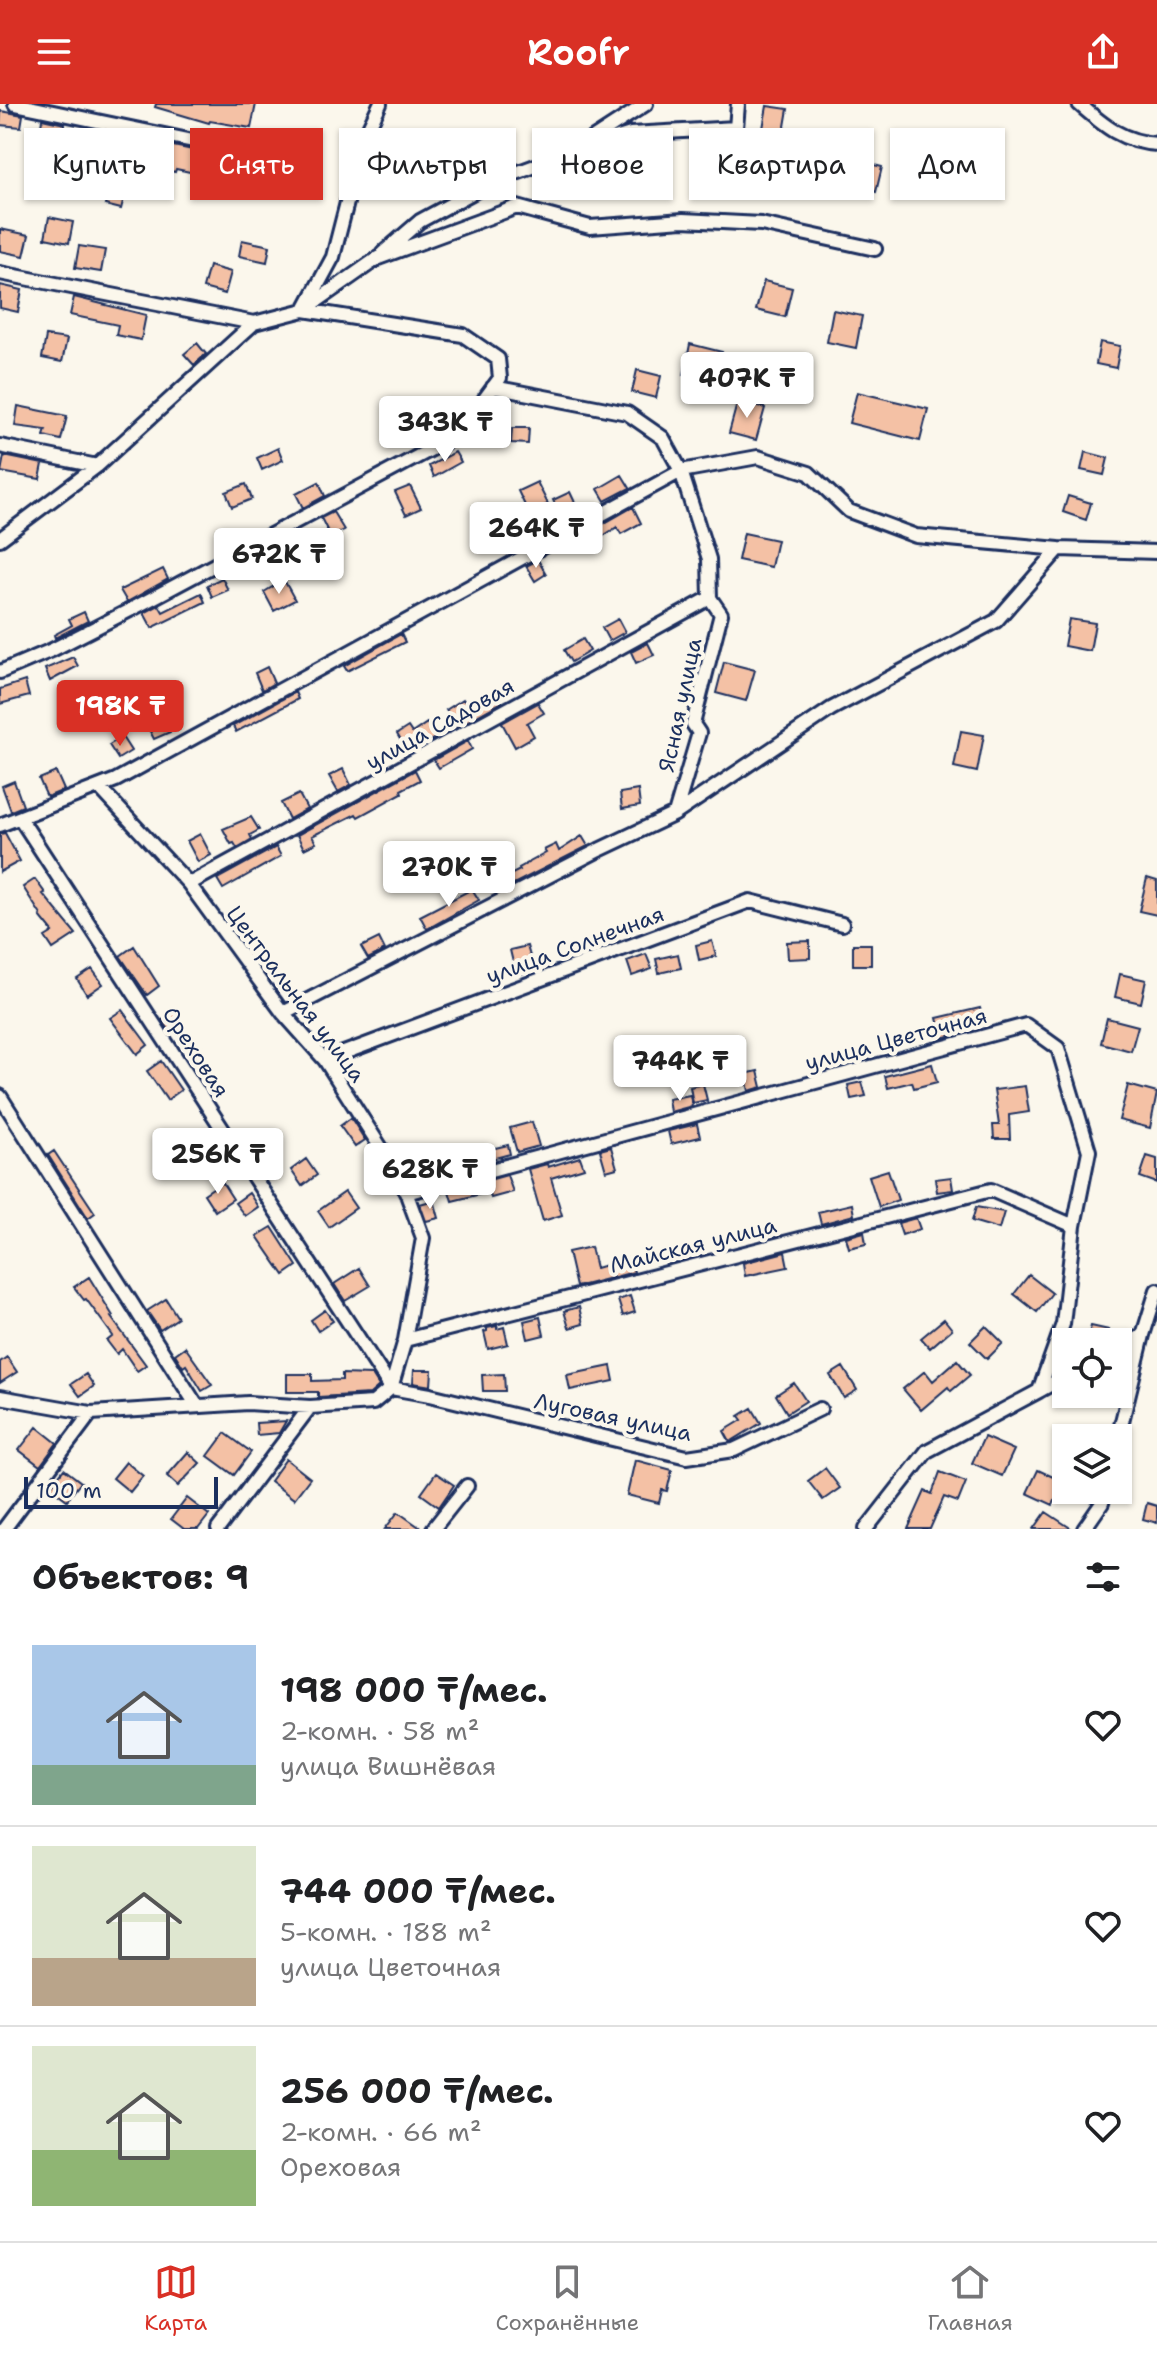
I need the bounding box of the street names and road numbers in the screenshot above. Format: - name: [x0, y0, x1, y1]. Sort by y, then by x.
- street label: Ясная улица: [652, 635, 708, 775]
- street label: улица Садовая: [361, 671, 519, 777]
- street label: улица Солнечная: [482, 899, 668, 991]
- street label: Центральная улица: [220, 900, 372, 1088]
- street label: Ореховая: [156, 1001, 236, 1103]
- street label: улица Цветочная: [802, 1001, 990, 1077]
- street label: Майская улица: [607, 1210, 780, 1280]
- street label: Луговая улица: [532, 1386, 695, 1448]

